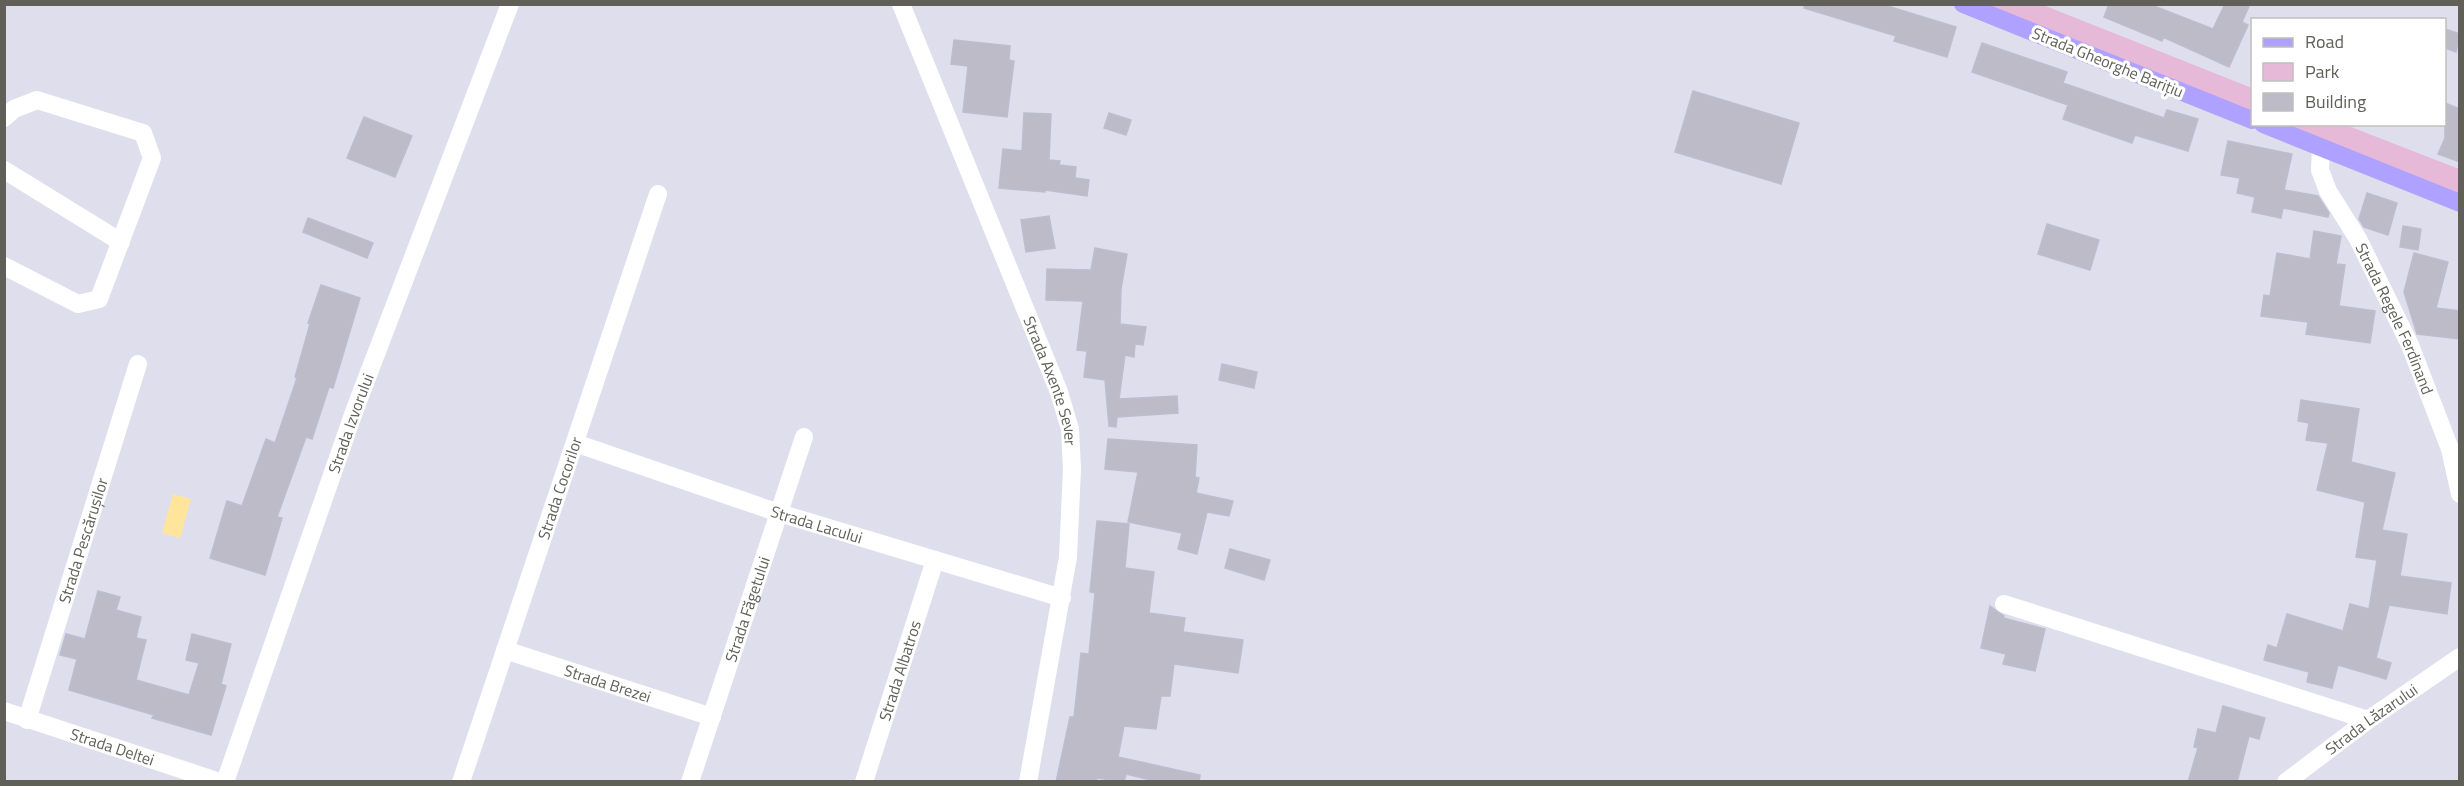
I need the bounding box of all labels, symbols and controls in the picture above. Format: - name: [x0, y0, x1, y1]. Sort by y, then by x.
- legend: [2251, 18, 2446, 126]
- street label: Strada Gheorghe Barițiu: [2029, 21, 2187, 103]
- text: Road: [2305, 28, 2344, 55]
- text: Park: [2305, 58, 2340, 85]
- text: Building: [2305, 88, 2366, 115]
- street label: Strada Regele Ferdinand: [2350, 239, 2440, 398]
- street label: Strada Axente Sever: [1017, 312, 1083, 447]
- street label: Strada Izvorului: [321, 370, 380, 477]
- street label: Strada Cocorilor: [531, 433, 588, 543]
- street label: Strada Pescărușilor: [52, 474, 114, 606]
- street label: Strada Lacului: [768, 499, 865, 549]
- street label: Strada Făgetului: [718, 553, 776, 665]
- street label: Strada Albatros: [872, 617, 927, 724]
- street label: Strada Brezei: [561, 658, 654, 709]
- street label: Strada Lăzarului: [2320, 678, 2422, 760]
- street label: Strada Deltei: [67, 722, 157, 772]

